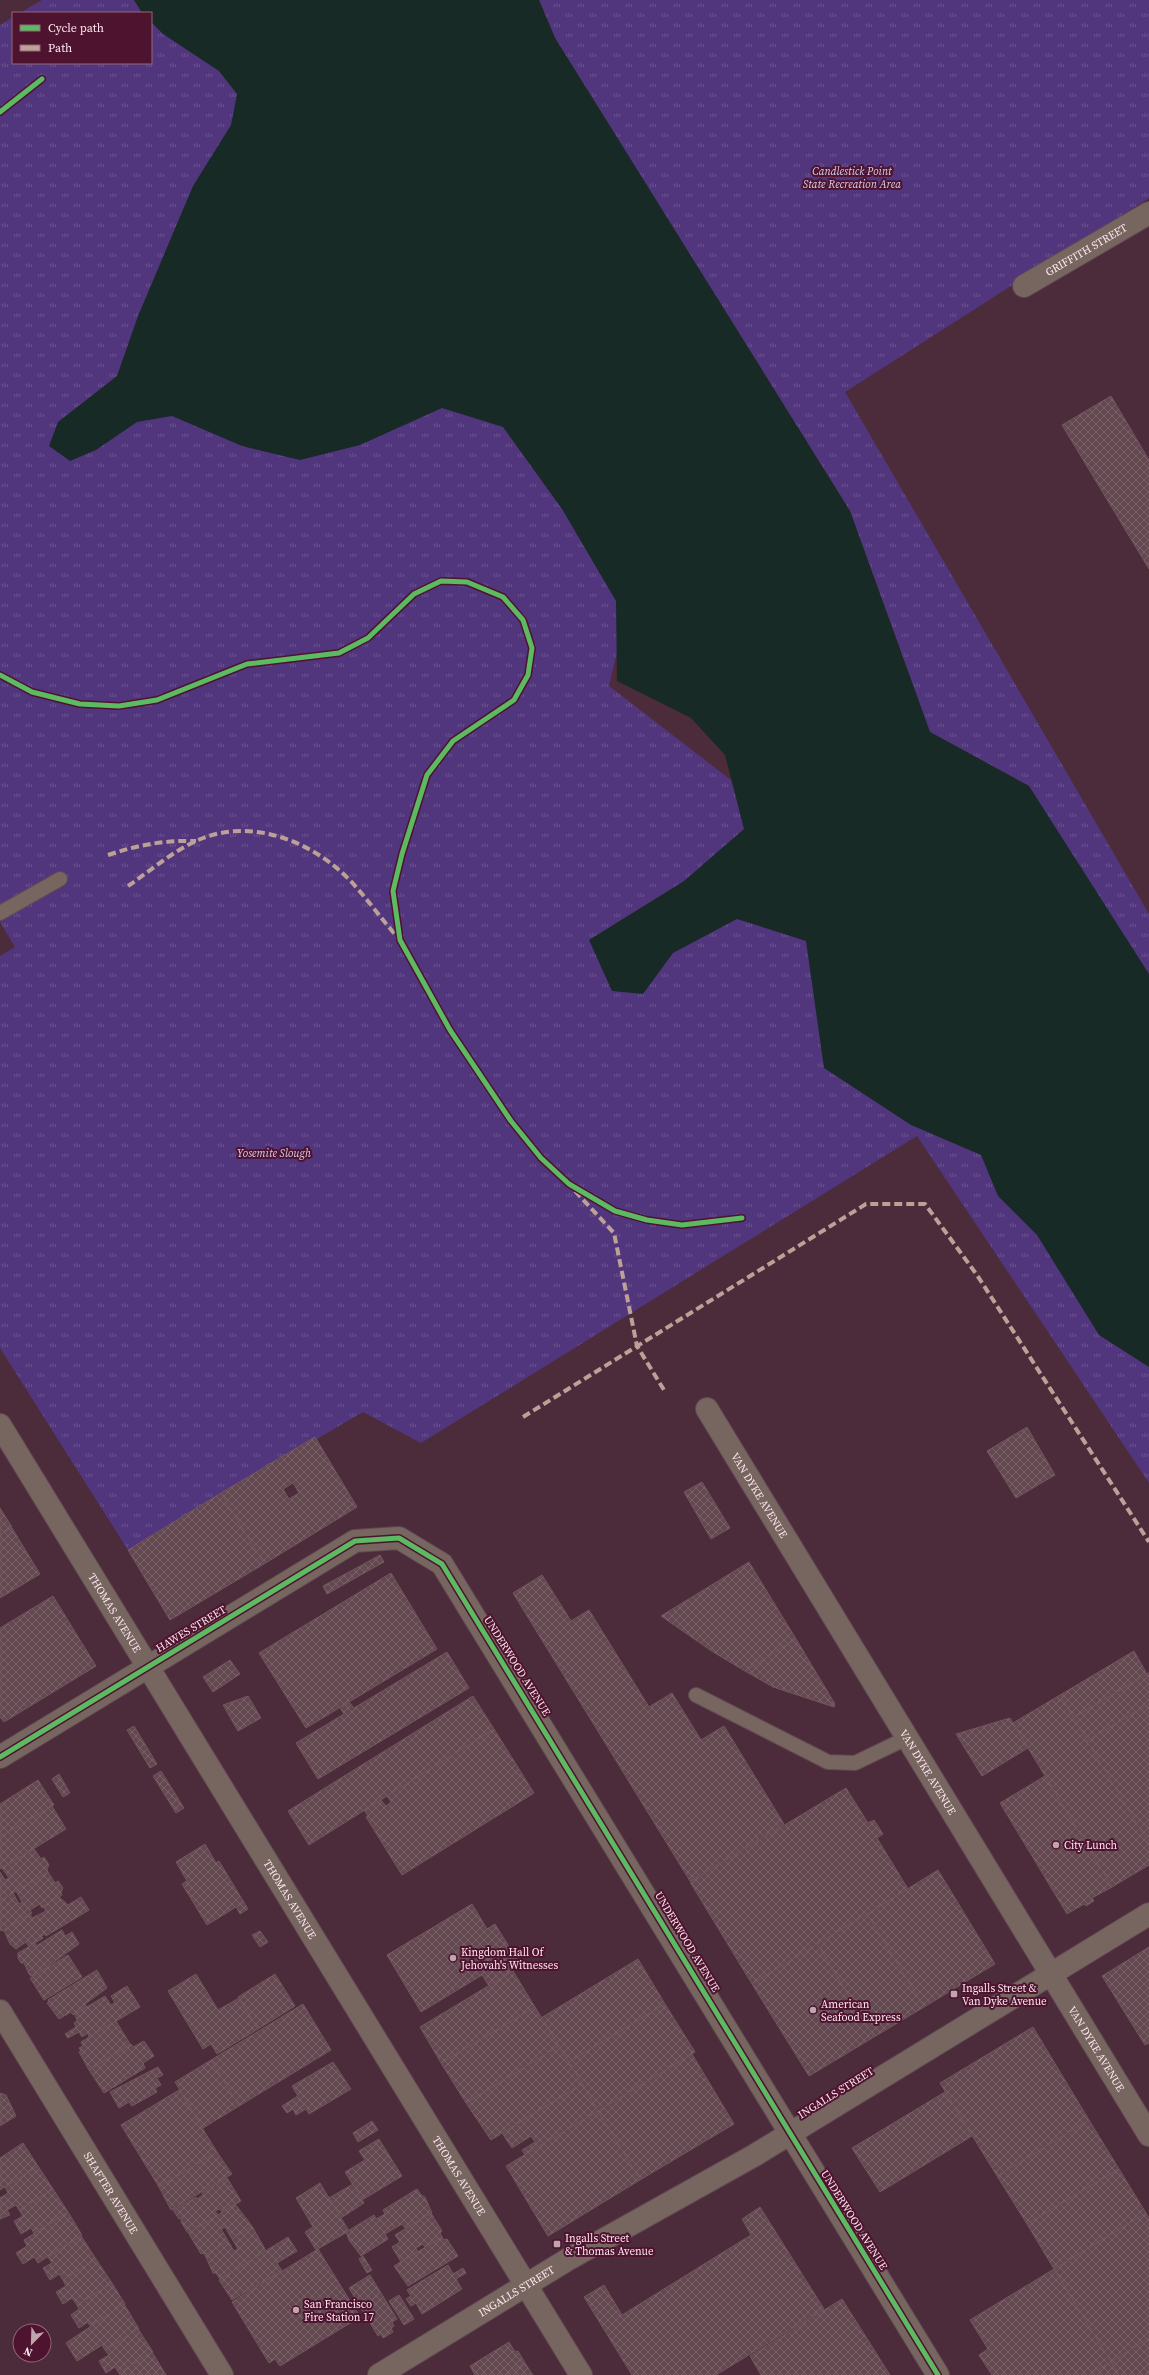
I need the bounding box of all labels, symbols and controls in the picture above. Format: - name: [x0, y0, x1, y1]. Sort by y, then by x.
- legend: [12, 12, 152, 64]
- text: Cycle path: [48, 20, 104, 36]
- text: Path: [48, 40, 72, 56]
- park label: Candlestick Point State Recreation Area: [803, 164, 901, 192]
- street label: GRIFFITH STREET: [1042, 220, 1130, 279]
- park label: Yosemite Slough: [237, 1146, 311, 1161]
- street label: VAN DYKE AVENUE: [728, 1450, 791, 1541]
- street label: THOMAS AVENUE: [85, 1570, 145, 1656]
- street label: HAWES STREET: [153, 1602, 229, 1656]
- street label: UNDERWOOD AVENUE: [480, 1613, 554, 1719]
- street label: VAN DYKE AVENUE: [896, 1727, 960, 1818]
- place label: City Lunch: [1064, 1838, 1118, 1853]
- marker: City Lunch: [1051, 1840, 1061, 1850]
- street label: THOMAS AVENUE: [260, 1857, 320, 1942]
- street label: UNDERWOOD AVENUE: [651, 1889, 723, 1995]
- place label: Kingdom Hall Of Jehovah's Witnesses: [460, 1945, 558, 1973]
- marker: Kingdom Hall Of Jehovah's Witnesses: [448, 1953, 458, 1963]
- place label: Ingalls Street & Van Dyke Avenue: [962, 1981, 1047, 2009]
- marker: Ingalls Street & Van Dyke Avenue: [949, 1989, 959, 1999]
- place label: American Seafood Express: [821, 1997, 901, 2025]
- street label: VAN DYKE AVENUE: [1065, 2003, 1128, 2094]
- marker: American Seafood Express: [808, 2005, 818, 2015]
- street label: INGALLS STREET: [795, 2063, 877, 2122]
- street label: THOMAS AVENUE: [429, 2133, 489, 2219]
- street label: SHAFTER AVENUE: [80, 2149, 142, 2237]
- street label: UNDERWOOD AVENUE: [817, 2167, 891, 2273]
- place label: Ingalls Street & Thomas Avenue: [565, 2231, 654, 2259]
- marker: Ingalls Street & Thomas Avenue: [552, 2239, 562, 2249]
- street label: INGALLS STREET: [475, 2262, 558, 2320]
- place label: San Francisco Fire Station 17: [304, 2297, 375, 2325]
- marker: San Francisco Fire Station 17: [291, 2305, 301, 2315]
- north arrow: [12, 2323, 52, 2363]
- text: N: [22, 2343, 35, 2360]

